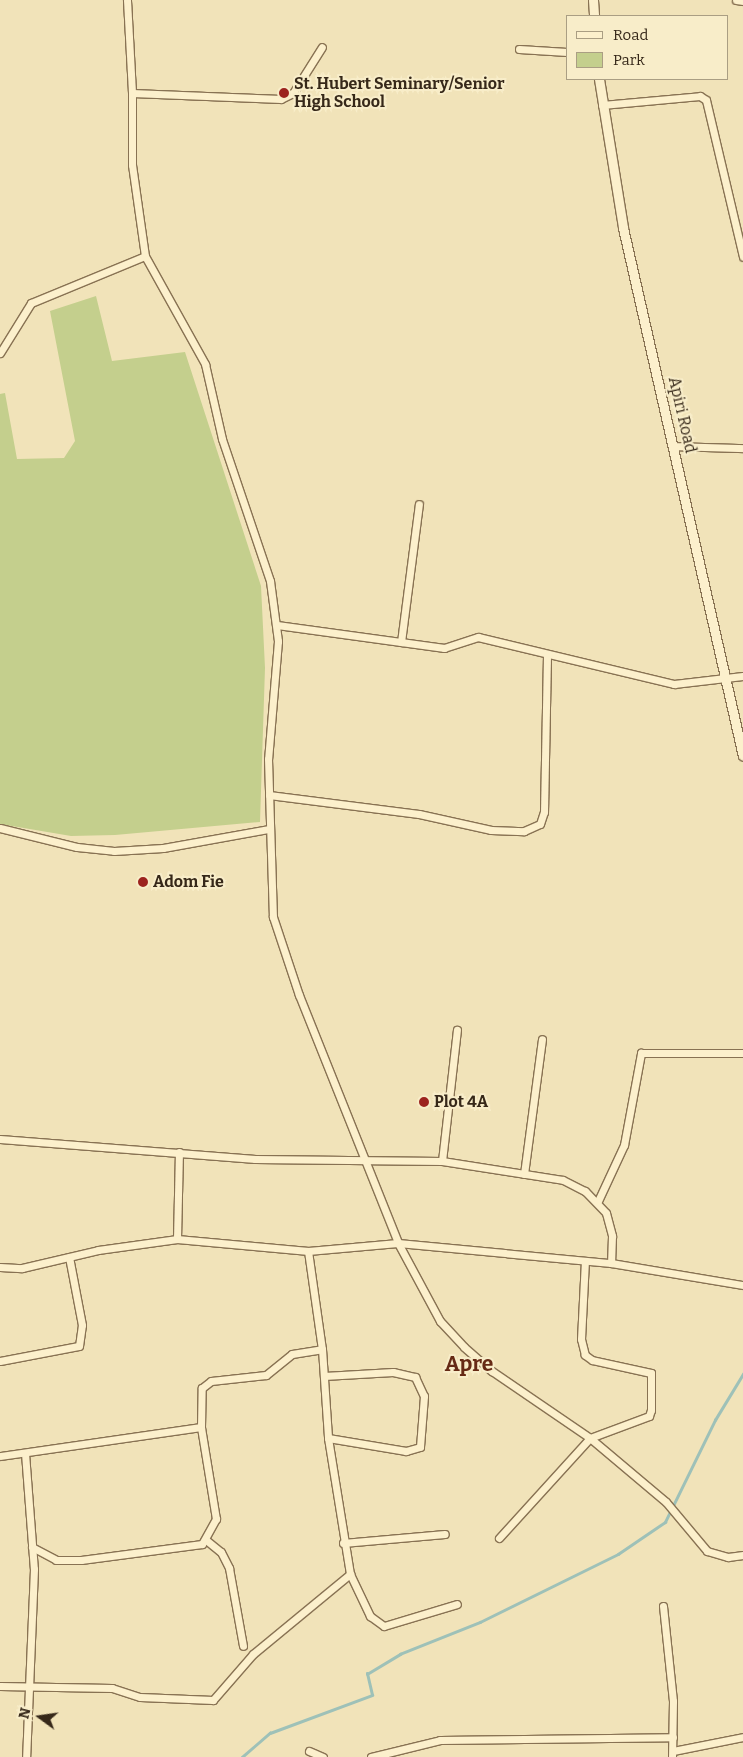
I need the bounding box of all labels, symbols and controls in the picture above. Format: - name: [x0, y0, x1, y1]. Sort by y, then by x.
- legend: [566, 15, 728, 80]
- text: Road: [613, 26, 648, 44]
- text: Park: [613, 51, 645, 69]
- place label: St. Hubert Seminary/Senior High School: [294, 74, 505, 112]
- marker: St. Hubert Seminary/Senior High School: [278, 87, 290, 99]
- street label: Apiri Road: [664, 375, 700, 455]
- place label: Adom Fie: [153, 872, 224, 892]
- marker: Adom Fie: [137, 876, 149, 888]
- place label: Plot 4A: [434, 1092, 488, 1112]
- marker: Plot 4A: [418, 1096, 430, 1108]
- district label: Apre: [445, 1351, 493, 1377]
- north arrow: [15, 1692, 65, 1742]
- text: N: [15, 1706, 35, 1721]

